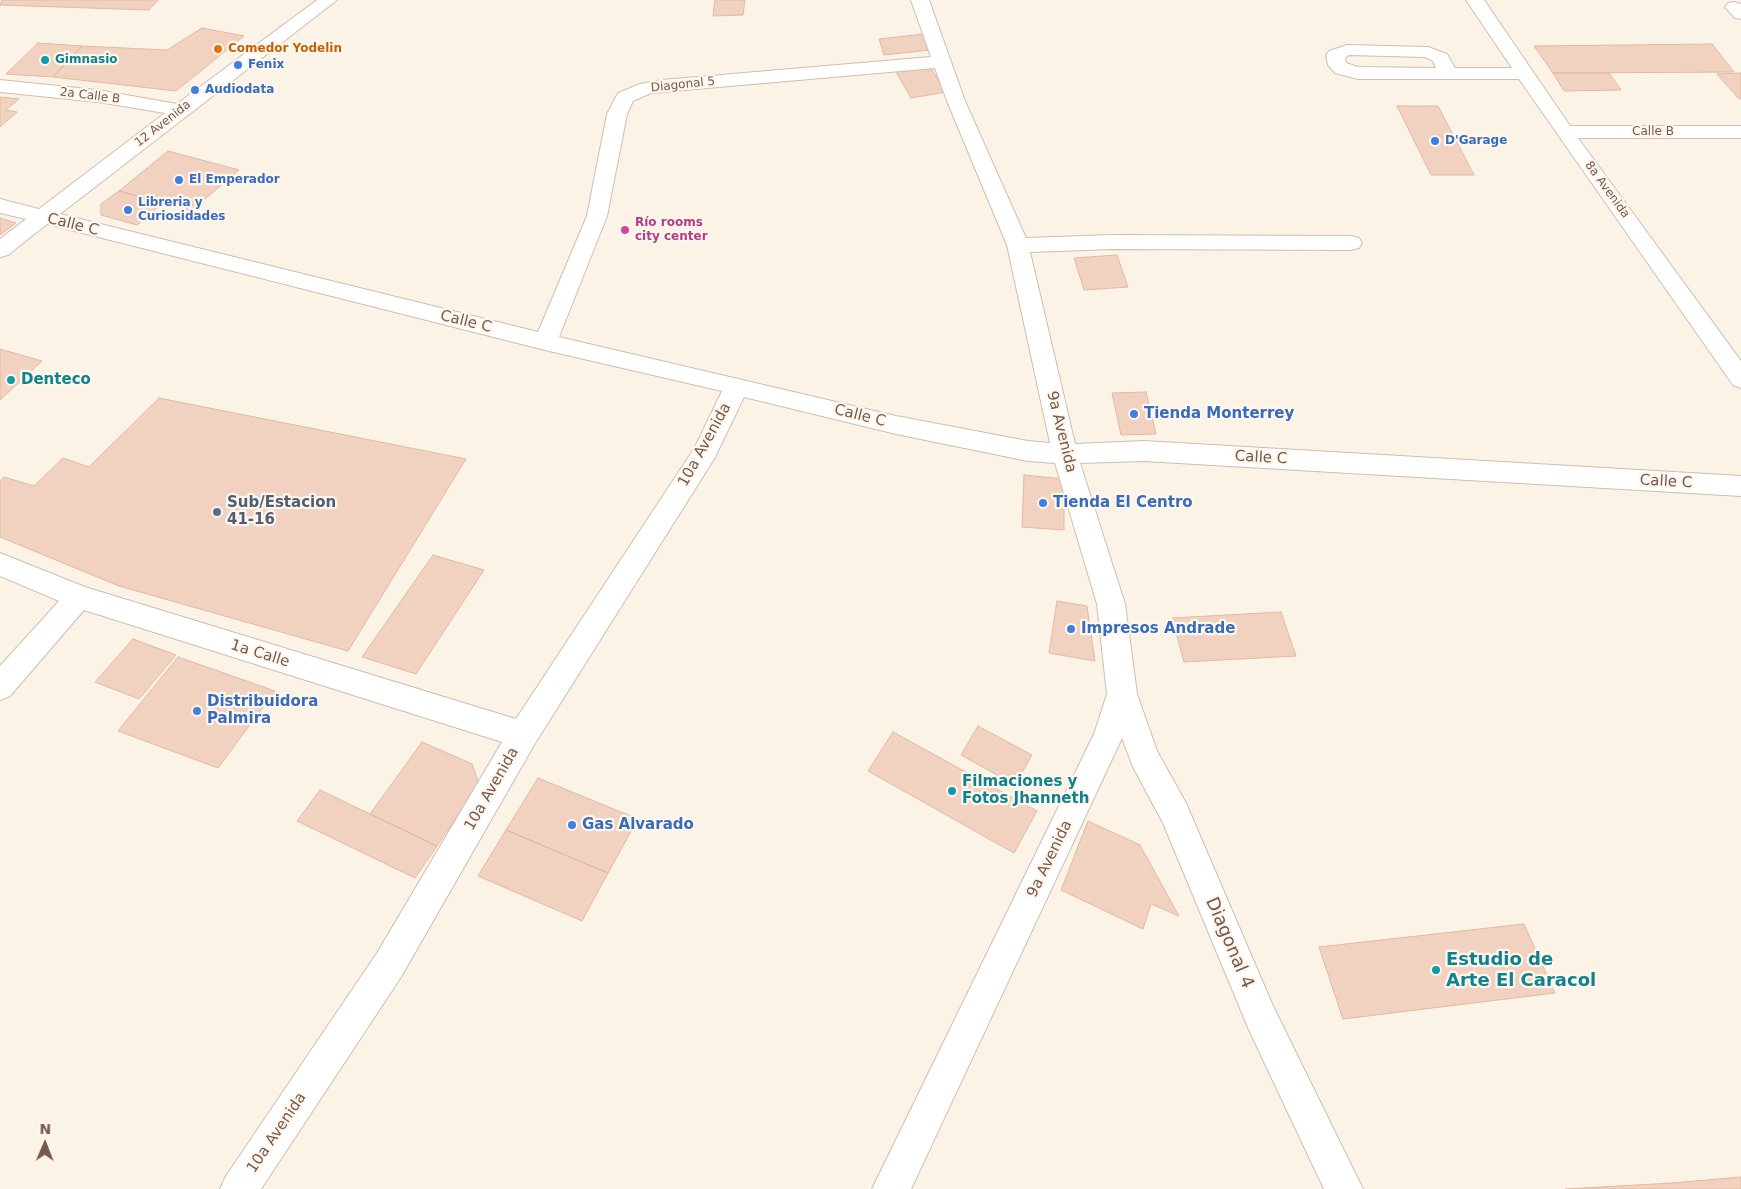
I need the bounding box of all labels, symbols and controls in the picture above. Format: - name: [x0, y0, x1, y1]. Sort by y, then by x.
- place label: Comedor Yodelin: [228, 42, 342, 56]
- marker: Comedor Yodelin: [212, 43, 224, 55]
- place label: Gimnasio: [55, 53, 118, 67]
- marker: Gimnasio: [39, 54, 51, 66]
- place label: Fenix: [248, 58, 284, 72]
- marker: Fenix: [232, 59, 244, 71]
- street label: Diagonal 5: [650, 74, 716, 96]
- place label: Audiodata: [205, 83, 274, 97]
- marker: Audiodata: [189, 84, 201, 96]
- street label: 2a Calle B: [59, 85, 121, 107]
- street label: 12 Avenida: [132, 98, 194, 150]
- street label: Calle B: [1632, 125, 1674, 139]
- place label: D'Garage: [1445, 134, 1507, 148]
- marker: D'Garage: [1429, 135, 1441, 147]
- street label: 8a Avenida: [1582, 159, 1632, 221]
- place label: El Emperador: [189, 173, 280, 187]
- marker: El Emperador: [173, 174, 185, 186]
- place label: Libreria y Curiosidades: [138, 196, 225, 224]
- marker: Libreria y Curiosidades: [122, 204, 134, 216]
- street label: Calle C: [45, 210, 101, 240]
- place label: Río rooms city center: [635, 216, 708, 244]
- marker: Río rooms city center: [619, 224, 631, 236]
- street label: Calle C: [438, 307, 494, 337]
- place label: Denteco: [21, 371, 91, 389]
- marker: Denteco: [5, 374, 17, 386]
- street label: 9a Avenida: [1042, 389, 1080, 475]
- street label: 10a Avenida: [675, 400, 735, 490]
- street label: Calle C: [832, 401, 888, 431]
- place label: Tienda Monterrey: [1144, 405, 1294, 423]
- marker: Tienda Monterrey: [1128, 408, 1140, 420]
- street label: Calle C: [1234, 448, 1288, 468]
- street label: Calle C: [1639, 472, 1693, 492]
- place label: Sub/Estacion 41-16: [227, 494, 336, 529]
- place label: Tienda El Centro: [1053, 494, 1193, 512]
- marker: Tienda El Centro: [1037, 497, 1049, 509]
- marker: Sub/Estacion 41-16: [211, 506, 223, 518]
- place label: Impresos Andrade: [1081, 620, 1235, 638]
- marker: Impresos Andrade: [1065, 623, 1077, 635]
- street label: 1a Calle: [228, 637, 292, 671]
- place label: Distribuidora Palmira: [207, 693, 318, 728]
- marker: Distribuidora Palmira: [191, 705, 203, 717]
- street label: 10a Avenida: [461, 744, 523, 834]
- place label: Filmaciones y Fotos Jhanneth: [962, 773, 1089, 808]
- marker: Filmaciones y Fotos Jhanneth: [946, 785, 958, 797]
- place label: Gas Alvarado: [582, 816, 694, 834]
- street label: 9a Avenida: [1024, 818, 1076, 900]
- marker: Gas Alvarado: [566, 819, 578, 831]
- street label: Diagonal 4: [1200, 894, 1258, 992]
- place label: Estudio de Arte El Caracol: [1446, 949, 1596, 992]
- marker: Estudio de Arte El Caracol: [1430, 964, 1442, 976]
- street label: 10a Avenida: [244, 1089, 310, 1177]
- north arrow: [20, 1119, 70, 1169]
- text: N: [39, 1121, 51, 1137]

